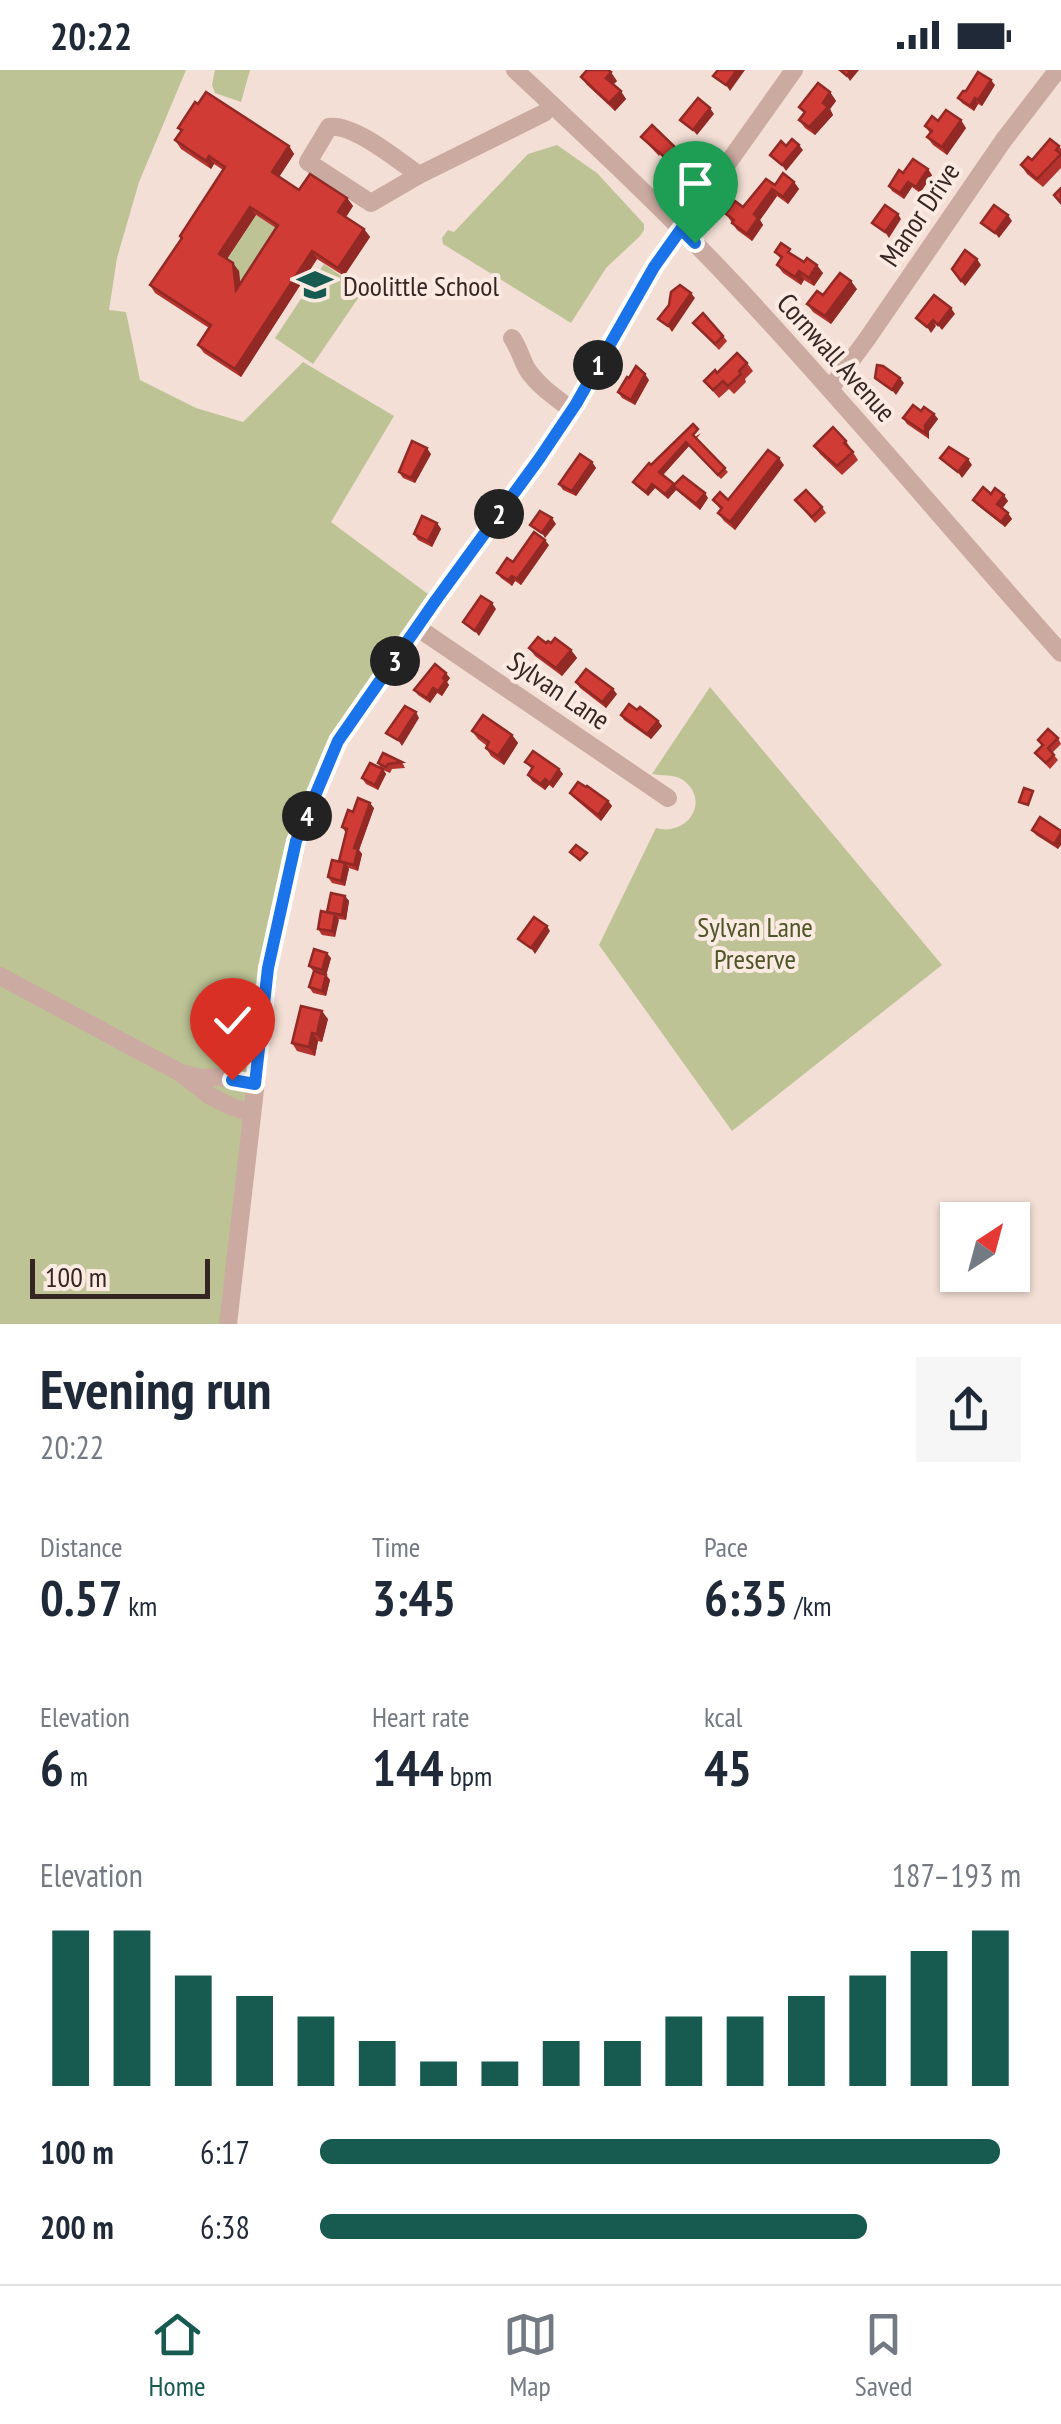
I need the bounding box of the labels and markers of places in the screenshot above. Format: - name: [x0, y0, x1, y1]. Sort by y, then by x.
- pin: [653, 141, 738, 244]
- school or university icon: Doolittle School: [296, 266, 334, 304]
- place label: Doolittle School: [343, 267, 499, 304]
- pin: 1: [573, 340, 623, 390]
- pin: 2: [474, 489, 524, 539]
- pin: 3: [370, 636, 420, 686]
- pin: 4: [282, 791, 332, 841]
- pin: [190, 978, 275, 1081]

